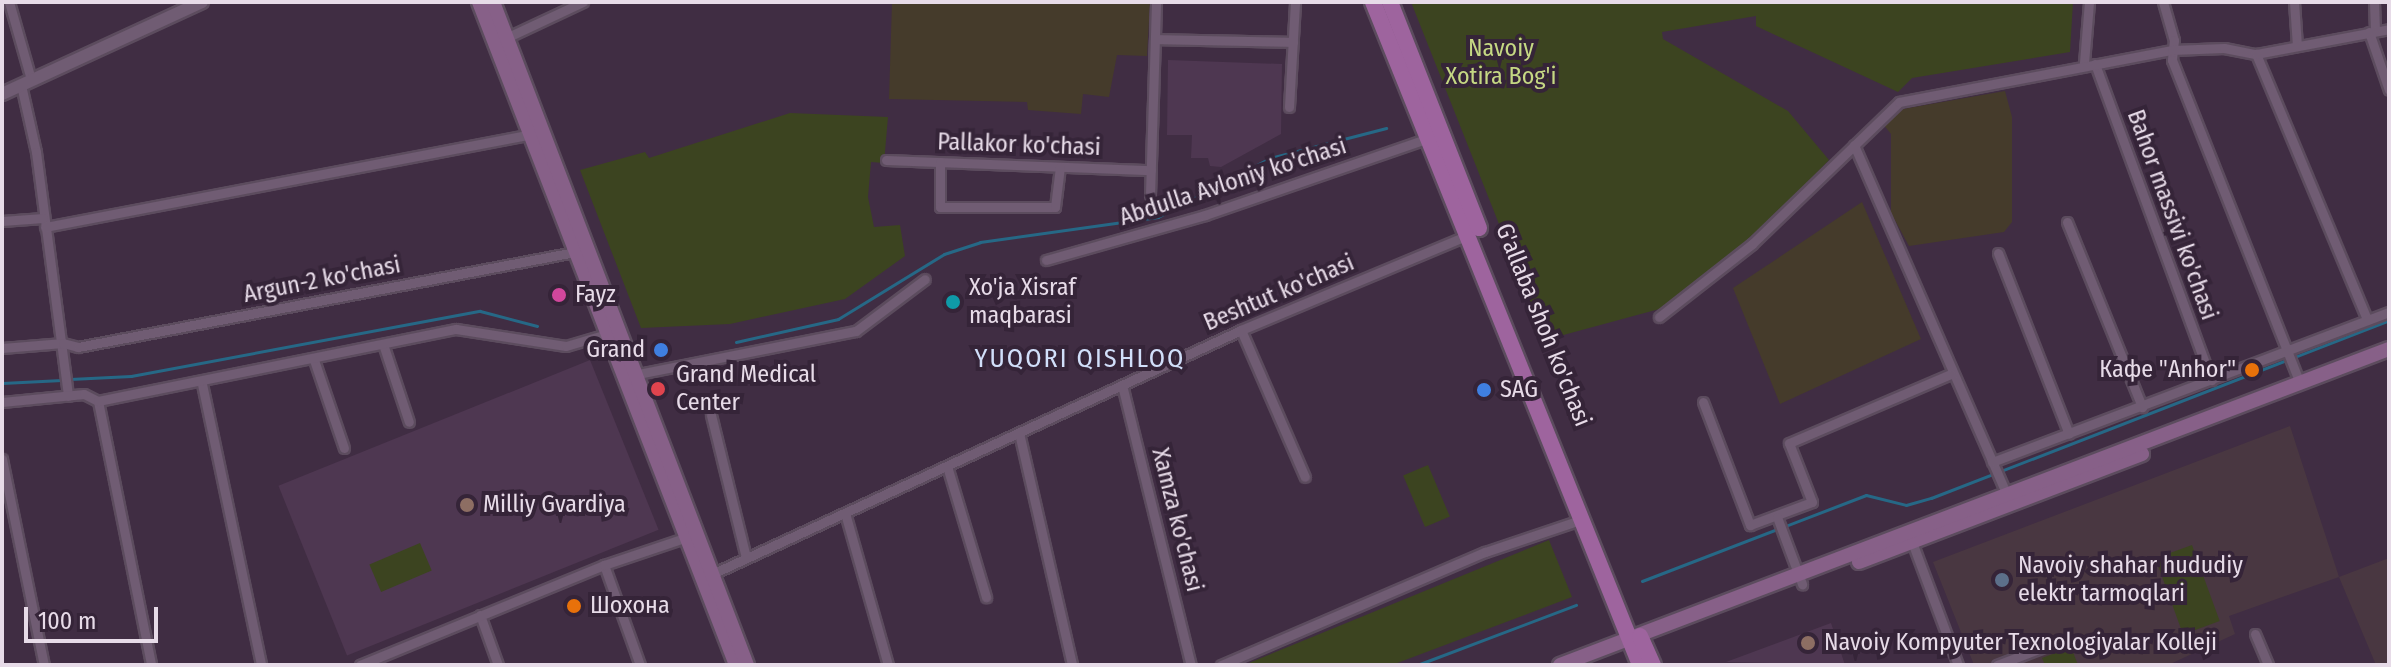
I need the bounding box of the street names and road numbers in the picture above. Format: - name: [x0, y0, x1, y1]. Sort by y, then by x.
- street label: Bahor massivi ko'chasi: [2121, 106, 2223, 324]
- street label: Pallakor ko'chasi: [937, 128, 1101, 162]
- street label: Abdulla Avloniy ko'chasi: [1116, 132, 1350, 232]
- street label: G'allaba shoh ko'chasi: [1489, 219, 1597, 431]
- street label: Beshtut ko'chasi: [1199, 248, 1359, 338]
- street label: Argun-2 ko'chasi: [241, 251, 403, 309]
- street label: Xamza ko'chasi: [1145, 445, 1209, 595]

